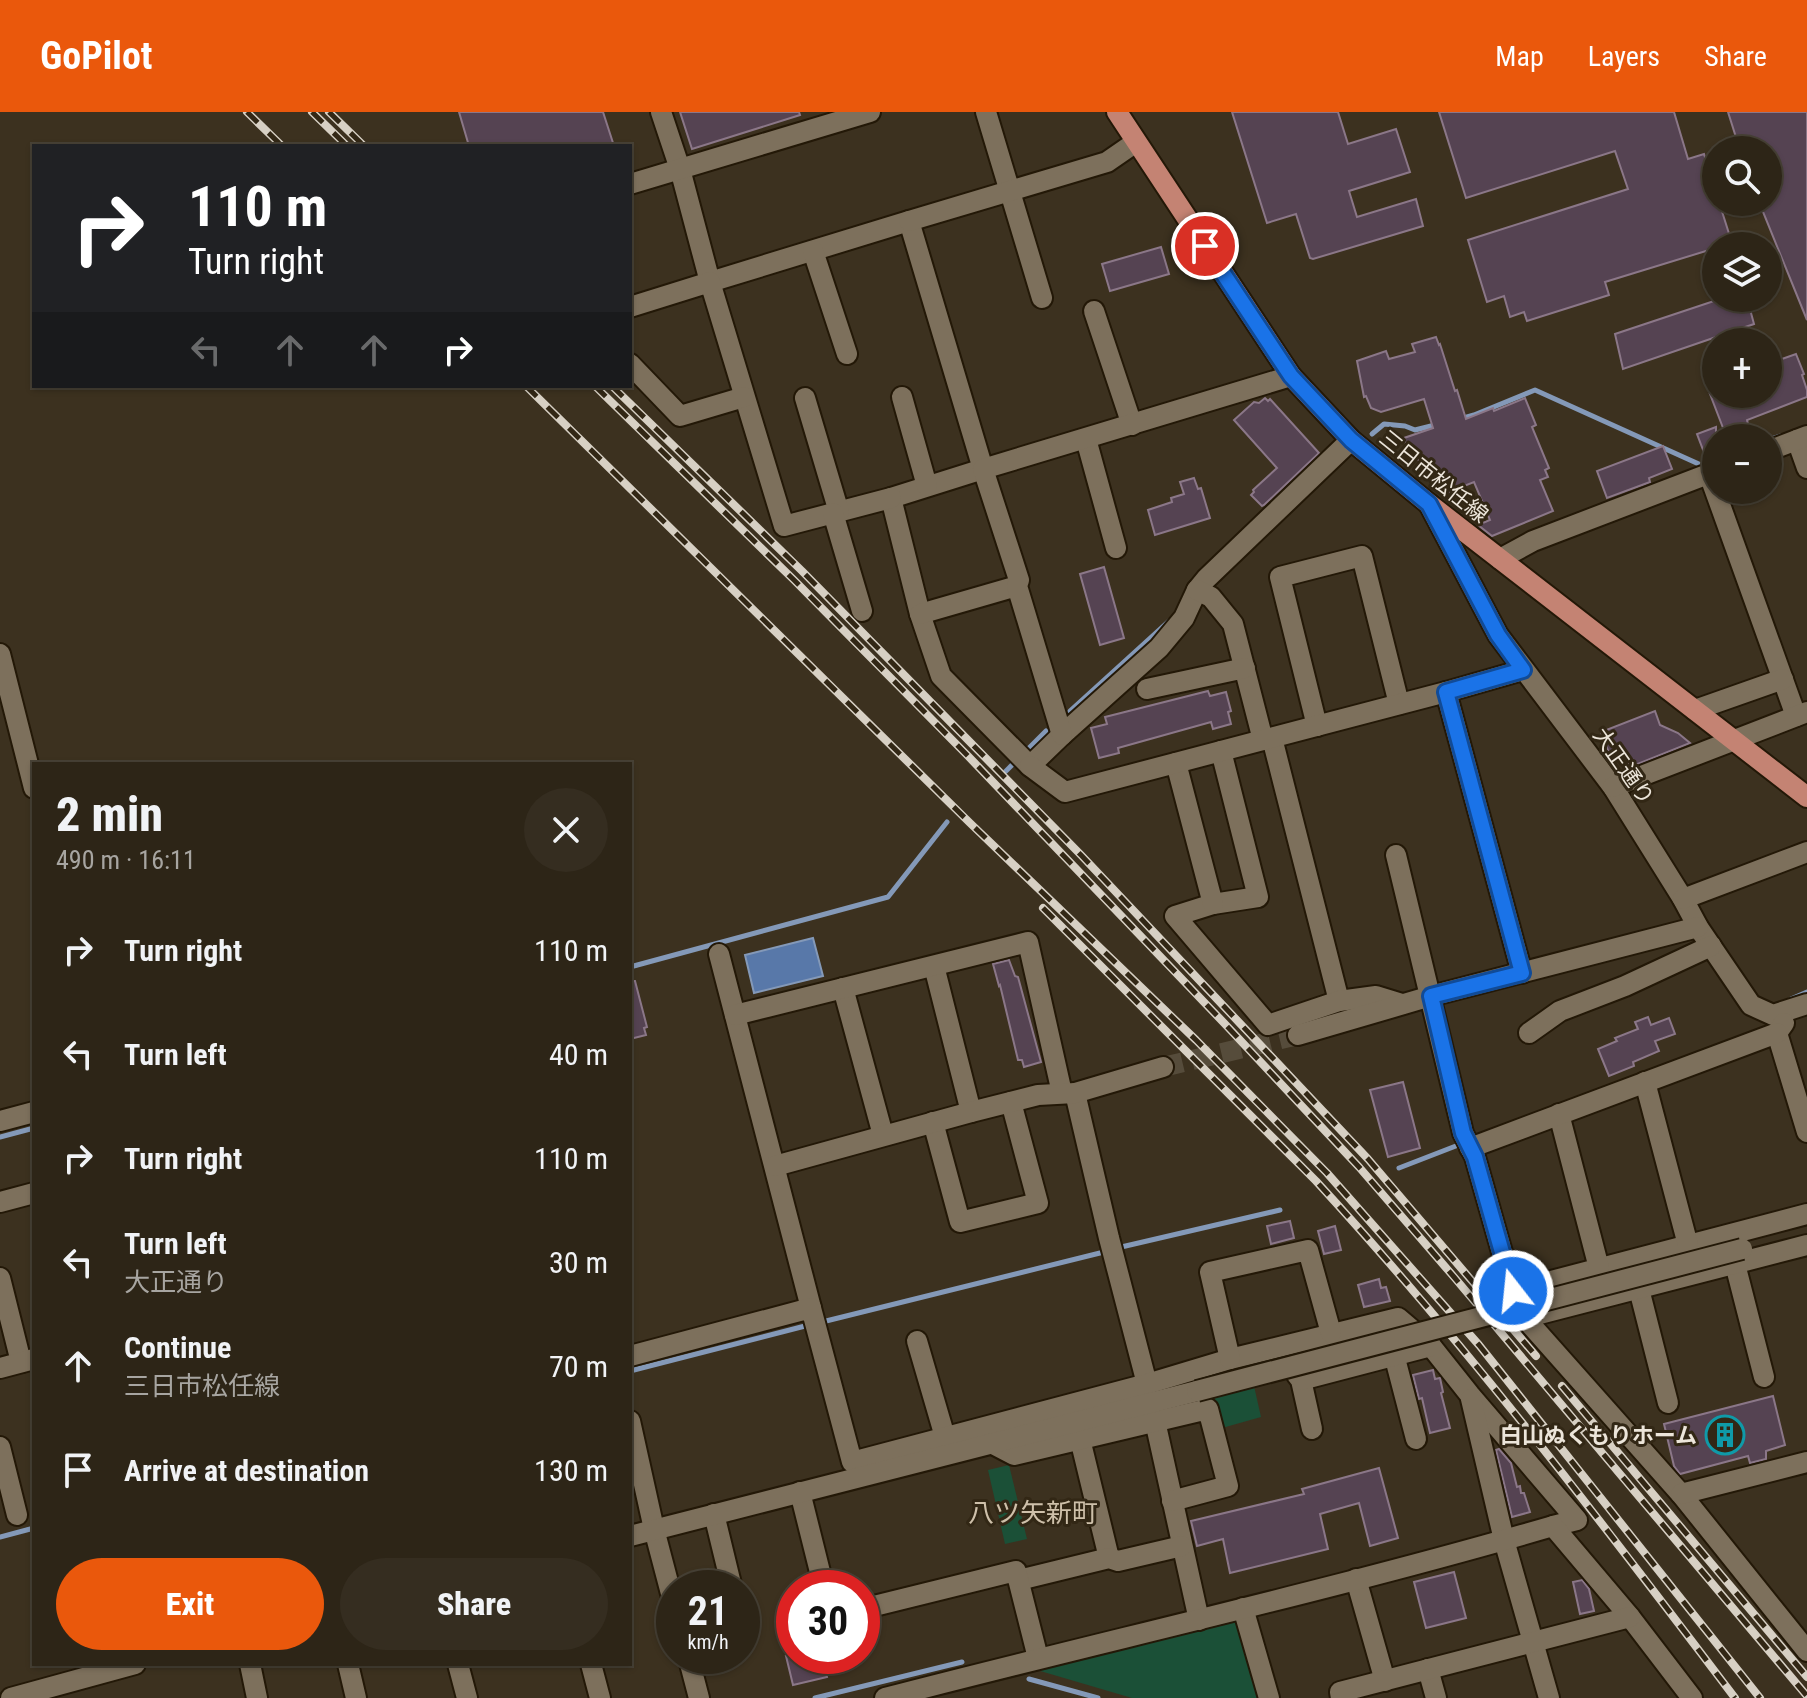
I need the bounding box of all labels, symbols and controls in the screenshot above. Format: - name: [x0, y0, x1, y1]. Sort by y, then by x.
- text: GoPilot: [40, 34, 152, 78]
- text: Map: [1495, 40, 1544, 73]
- text: Layers: [1588, 40, 1660, 73]
- text: Share: [1704, 40, 1767, 73]
- map controls: [1702, 136, 1782, 504]
- button: search: [1702, 136, 1782, 216]
- text: 110 m: [188, 174, 327, 240]
- icon: right: [56, 176, 160, 280]
- pin: [1171, 212, 1239, 280]
- icon: arrive: [1183, 224, 1227, 268]
- button: layers: [1702, 232, 1782, 312]
- text: Turn right: [188, 241, 324, 283]
- icon: left: [184, 328, 228, 372]
- icon: ahead: [268, 328, 312, 372]
- icon: ahead: [352, 328, 396, 372]
- icon: right: [436, 328, 480, 372]
- button: +: [1702, 328, 1782, 408]
- button: −: [1702, 424, 1782, 504]
- street label: 三日市松任線: [1375, 425, 1493, 528]
- street label: 大正通り: [1588, 723, 1659, 810]
- text: 2 min: [56, 786, 163, 843]
- button: close: [524, 788, 608, 872]
- text: 490 m · 16:11: [56, 845, 196, 875]
- icon: right: [56, 928, 100, 972]
- text: Turn right: [124, 933, 242, 968]
- text: 110 m: [534, 933, 608, 968]
- icon: left: [56, 1032, 100, 1076]
- text: Turn left: [124, 1037, 227, 1072]
- text: 40 m: [549, 1037, 608, 1072]
- icon: right: [56, 1136, 100, 1180]
- text: Turn right: [124, 1141, 242, 1176]
- text: 110 m: [534, 1141, 608, 1176]
- text: Turn left: [124, 1226, 227, 1261]
- icon: left: [56, 1240, 100, 1284]
- text: 30 m: [549, 1245, 608, 1280]
- position arrow: [1471, 1249, 1555, 1333]
- text: 大正通り: [124, 1267, 228, 1297]
- text: Continue: [124, 1330, 231, 1365]
- icon: ahead: [56, 1344, 100, 1388]
- text: 70 m: [549, 1349, 608, 1384]
- text: 三日市松任線: [124, 1371, 280, 1401]
- building icon: 白山ぬくもりホーム: [1704, 1414, 1746, 1456]
- place label: 白山ぬくもりホーム: [1500, 1423, 1697, 1448]
- icon: arrive: [56, 1448, 100, 1492]
- text: Arrive at destination: [124, 1453, 369, 1488]
- text: 130 m: [534, 1453, 608, 1488]
- district label: 八ツ矢新町: [968, 1498, 1098, 1528]
- button: Exit: [56, 1558, 324, 1650]
- button: Share: [340, 1558, 608, 1650]
- speed limit sign: 30: [776, 1570, 880, 1674]
- text: 21: [688, 1588, 728, 1635]
- text: km/h: [687, 1630, 729, 1654]

